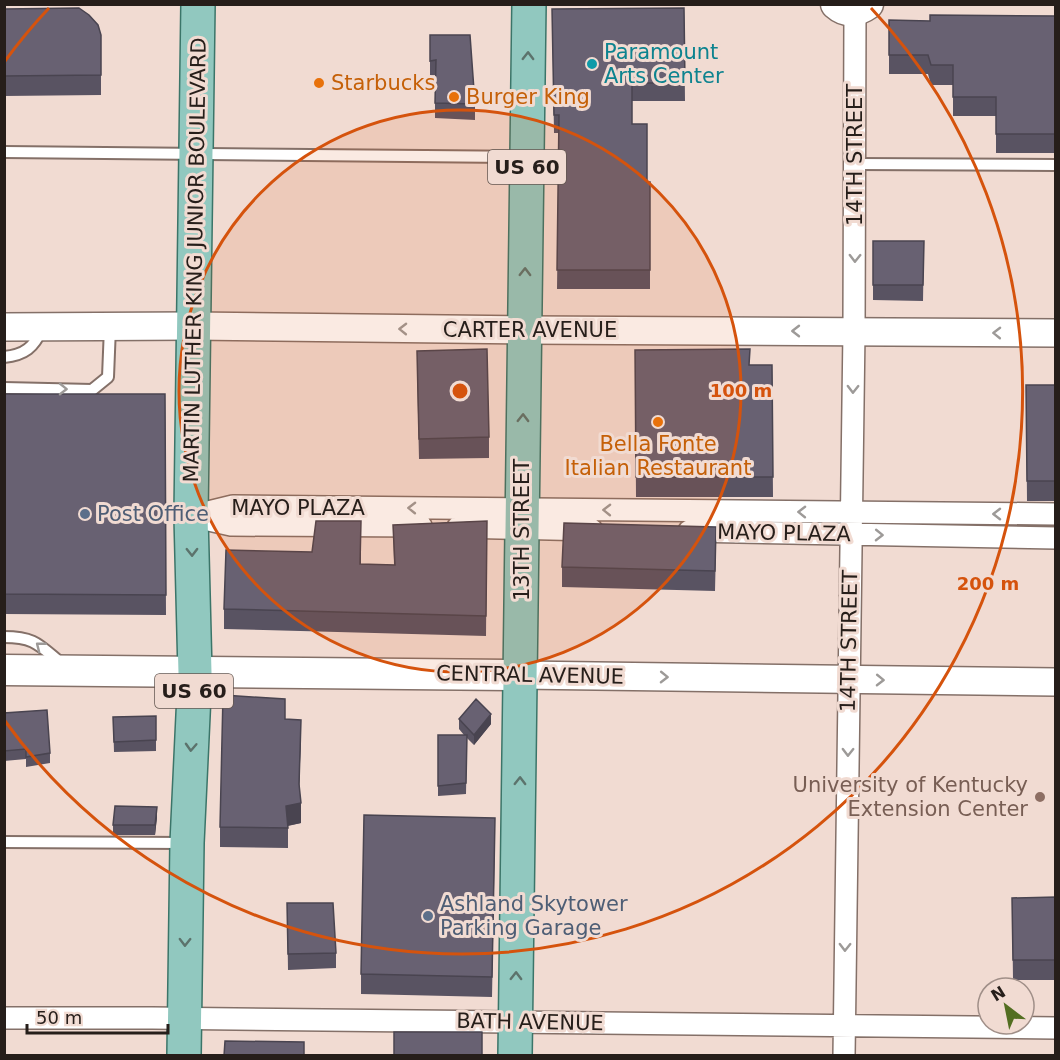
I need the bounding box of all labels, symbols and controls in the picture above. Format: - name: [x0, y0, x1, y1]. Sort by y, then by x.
- street label: MARTIN LUTHER KING JUNIOR BOULEVARD: [179, 37, 211, 483]
- place label: Paramount Arts Center: [604, 40, 724, 88]
- one-way arrow: [522, 51, 534, 60]
- marker: Paramount Arts Center: [585, 57, 599, 71]
- place label: Starbucks: [331, 71, 435, 95]
- marker: Starbucks: [312, 76, 326, 90]
- street label: 14TH STREET: [843, 84, 867, 226]
- place label: Burger King: [466, 85, 590, 109]
- marker: Burger King: [447, 90, 461, 104]
- road number: US 60: [488, 150, 566, 184]
- one-way arrow: [849, 254, 861, 263]
- one-way arrow: [519, 267, 532, 276]
- street label: CARTER AVENUE: [443, 318, 617, 342]
- one-way arrow: [399, 322, 408, 335]
- one-way arrow: [791, 325, 800, 337]
- one-way arrow: [993, 326, 1002, 339]
- text: 100 m: [710, 380, 772, 401]
- centre of rings: [450, 381, 470, 401]
- one-way arrow: [58, 383, 67, 395]
- one-way arrow: [847, 385, 859, 394]
- one-way arrow: [517, 414, 529, 423]
- marker: Bella Fonte Italian Restaurant: [651, 415, 665, 429]
- place label: Bella Fonte Italian Restaurant: [565, 432, 751, 480]
- street label: 13TH STREET: [510, 459, 534, 601]
- street label: MAYO PLAZA: [231, 496, 365, 520]
- place label: Post Office: [97, 502, 209, 526]
- one-way arrow: [408, 502, 417, 514]
- one-way arrow: [603, 504, 612, 516]
- one-way arrow: [798, 506, 807, 519]
- marker: Post Office: [78, 507, 92, 521]
- one-way arrow: [993, 508, 1002, 520]
- street label: MAYO PLAZA: [717, 520, 852, 546]
- one-way arrow: [874, 529, 883, 541]
- one-way arrow: [186, 548, 198, 557]
- street label: 14TH STREET: [836, 570, 862, 712]
- text: 200 m: [957, 573, 1019, 594]
- one-way arrow: [35, 643, 46, 654]
- street label: CENTRAL AVENUE: [436, 661, 624, 689]
- one-way arrow: [659, 671, 668, 683]
- road number: US 60: [155, 674, 233, 708]
- one-way arrow: [875, 674, 884, 686]
- one-way arrow: [185, 743, 198, 752]
- one-way arrow: [841, 748, 854, 757]
- place label: University of Kentucky Extension Center: [793, 773, 1028, 821]
- one-way arrow: [513, 777, 526, 786]
- marker: University of Kentucky Extension Center: [1033, 790, 1047, 804]
- place label: Ashland Skytower Parking Garage: [440, 892, 628, 940]
- marker: Ashland Skytower Parking Garage: [421, 909, 435, 923]
- one-way arrow: [179, 937, 191, 946]
- one-way arrow: [839, 943, 851, 952]
- one-way arrow: [510, 972, 523, 981]
- north arrow: [976, 976, 1036, 1036]
- text: N: [988, 982, 1009, 1005]
- scale bar: [27, 997, 168, 1035]
- text: 50 m: [36, 1007, 82, 1028]
- street label: BATH AVENUE: [456, 1009, 604, 1035]

